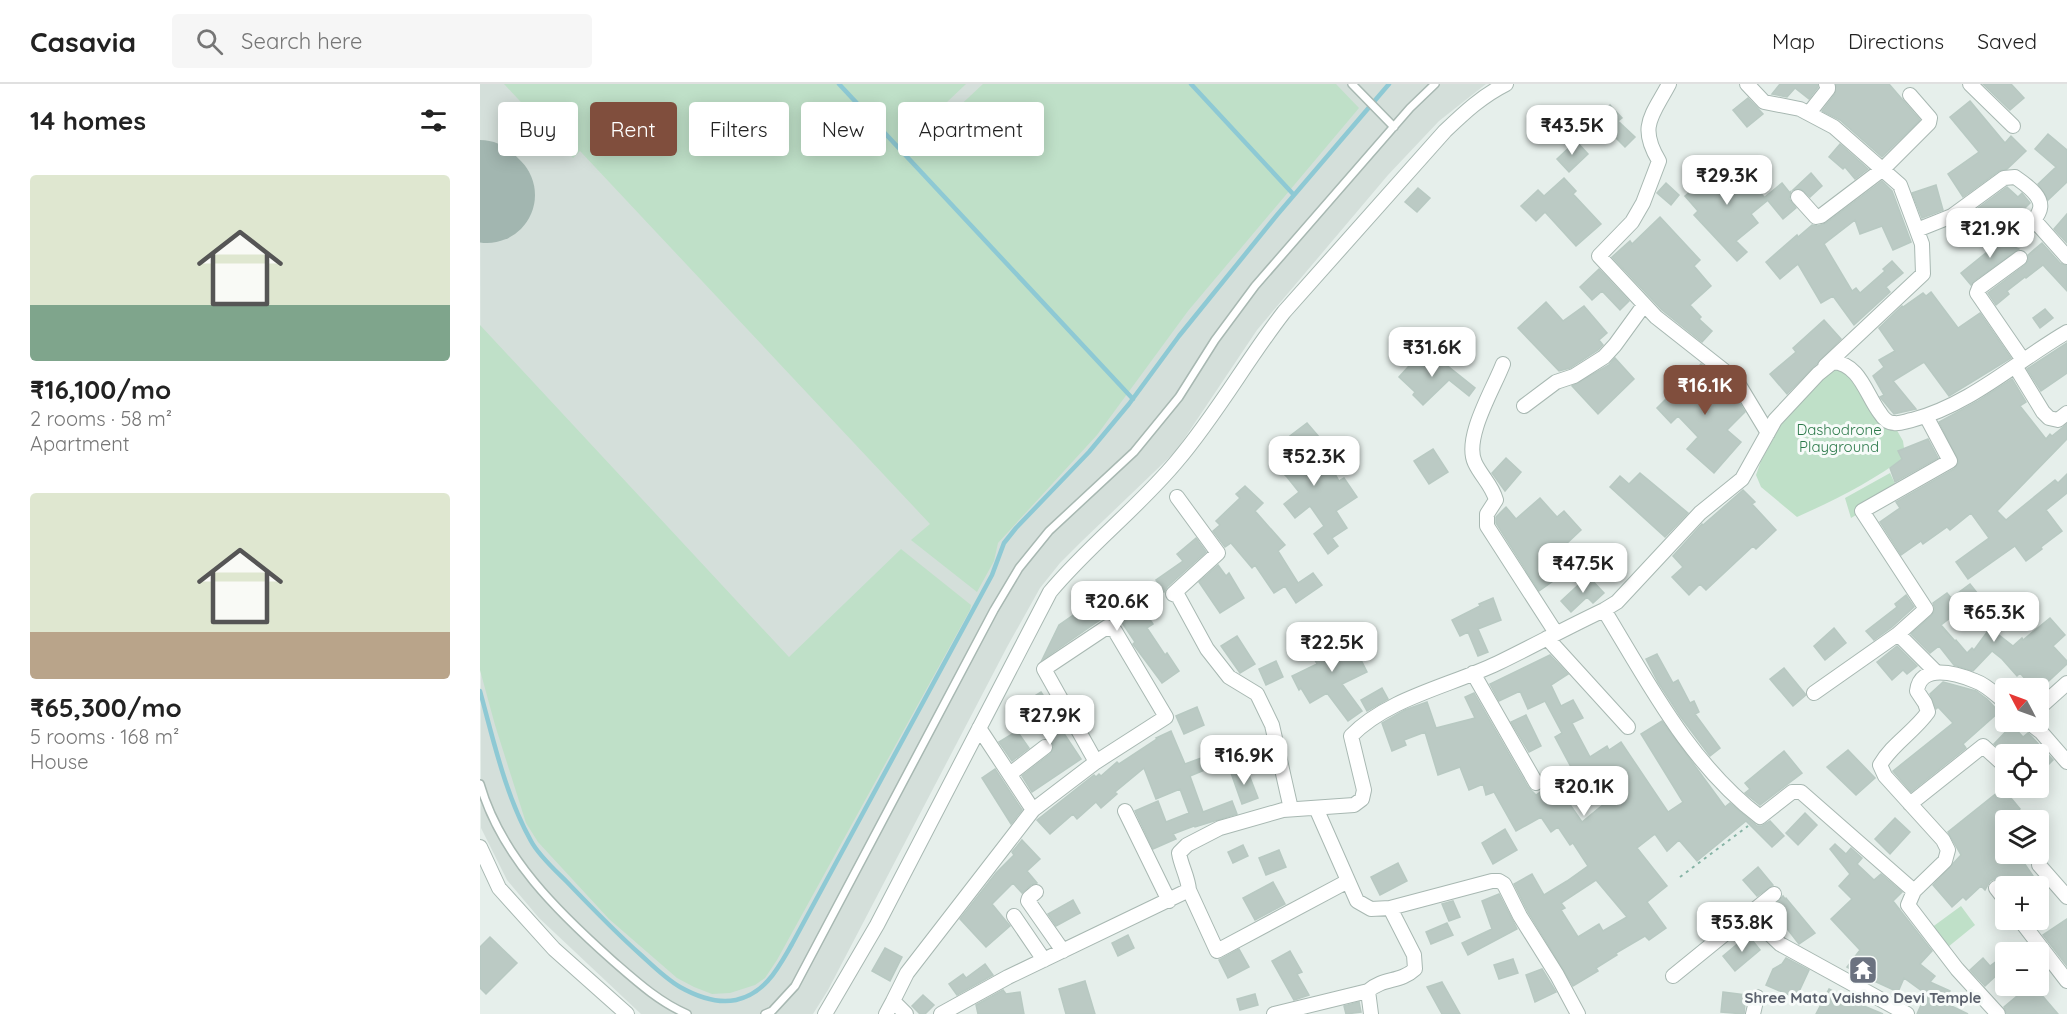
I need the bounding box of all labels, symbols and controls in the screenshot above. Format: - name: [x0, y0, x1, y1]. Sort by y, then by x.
- search box: [172, 14, 592, 68]
- text: Casavia: [30, 24, 136, 59]
- icon: search: [193, 25, 226, 58]
- text: Search here: [241, 27, 363, 55]
- text: Map: [1772, 28, 1815, 54]
- text: Directions: [1848, 28, 1944, 54]
- text: Saved: [1977, 28, 2037, 54]
- chip: Buy: [498, 102, 578, 156]
- chip: Rent: [590, 102, 677, 156]
- chip: Filters: [689, 102, 789, 156]
- chip: New: [801, 102, 886, 156]
- chip: Apartment: [898, 102, 1044, 156]
- text: 14 homes: [30, 104, 146, 137]
- icon: filters: [417, 104, 450, 137]
- pin: ₹43.5K: [1523, 105, 1621, 156]
- text: ₹43.5K: [1540, 112, 1604, 137]
- pin: ₹29.3K: [1678, 155, 1776, 206]
- text: ₹29.3K: [1696, 162, 1758, 187]
- pin: ₹21.9K: [1941, 208, 2039, 259]
- icon: home: [186, 214, 294, 322]
- text: ₹21.9K: [1960, 215, 2020, 240]
- pin: ₹31.6K: [1383, 327, 1481, 378]
- text: ₹31.6K: [1403, 334, 1461, 359]
- pin: ₹16.1K: [1656, 365, 1754, 416]
- text: ₹16.1K: [1678, 372, 1732, 397]
- text: ₹16,100/mo: [30, 373, 171, 406]
- text: 2 rooms · 58 m²: [30, 406, 172, 431]
- park label: Dashodrone Playground: [1796, 420, 1882, 456]
- text: Apartment: [30, 431, 130, 456]
- pin: ₹52.3K: [1265, 436, 1363, 487]
- text: ₹52.3K: [1283, 443, 1345, 468]
- icon: home: [186, 532, 294, 640]
- pin: ₹47.5K: [1534, 543, 1632, 594]
- text: ₹47.5K: [1552, 550, 1614, 575]
- pin: ₹20.6K: [1068, 581, 1166, 632]
- text: ₹20.6K: [1085, 588, 1149, 613]
- pin: ₹65.3K: [1945, 592, 2043, 643]
- text: ₹65.3K: [1963, 599, 2025, 624]
- pin: ₹22.5K: [1283, 622, 1381, 673]
- text: ₹22.5K: [1300, 629, 1364, 654]
- north arrow: [1995, 678, 2049, 732]
- map controls: [1995, 678, 2049, 996]
- text: ₹65,300/mo: [30, 691, 182, 724]
- pin: ₹27.9K: [1001, 695, 1099, 746]
- text: ₹27.9K: [1019, 702, 1081, 727]
- text: 5 rooms · 168 m²: [30, 724, 179, 749]
- pin: ₹16.9K: [1195, 735, 1293, 786]
- text: ₹16.9K: [1214, 742, 1274, 767]
- button: locate: [1995, 744, 2049, 798]
- text: House: [30, 749, 89, 774]
- pin: ₹20.1K: [1535, 766, 1633, 817]
- text: ₹20.1K: [1554, 773, 1614, 798]
- button: layers: [1995, 810, 2049, 864]
- button: +: [1995, 876, 2049, 930]
- pin: ₹53.8K: [1693, 902, 1791, 953]
- text: ₹53.8K: [1711, 909, 1773, 934]
- button: −: [1995, 942, 2049, 996]
- temple icon: Shree Mata Vaishno Devi Temple: [1847, 954, 1879, 986]
- place label: Shree Mata Vaishno Devi Temple: [1745, 988, 1982, 1007]

